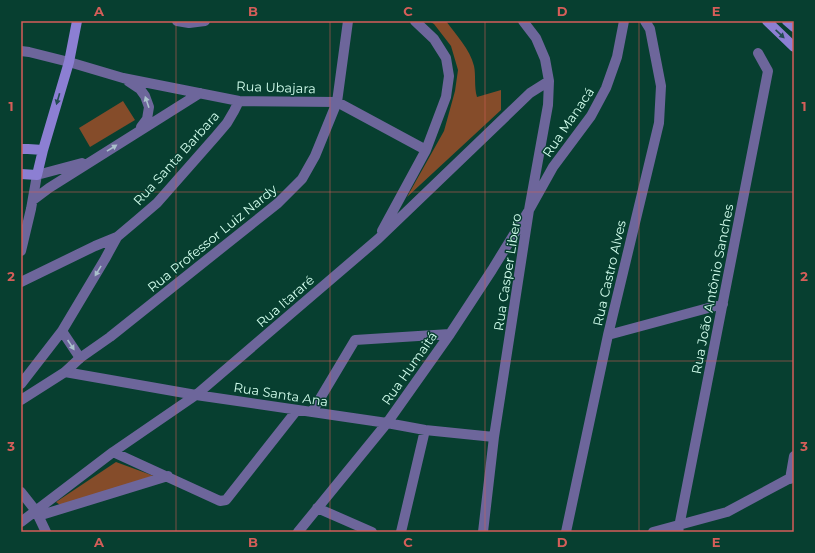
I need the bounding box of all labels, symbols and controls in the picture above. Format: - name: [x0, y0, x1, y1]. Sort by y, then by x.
- text: A: [93, 3, 105, 19]
- text: B: [248, 3, 258, 19]
- text: C: [403, 3, 413, 19]
- text: D: [557, 3, 568, 19]
- text: E: [712, 3, 721, 19]
- one-way arrow: [775, 29, 785, 38]
- street label: Rua Ubajara: [236, 78, 316, 96]
- street label: Rua Manacá: [539, 84, 597, 160]
- one-way arrow: [55, 94, 61, 106]
- one-way arrow: [144, 95, 150, 107]
- text: 1: [8, 98, 14, 114]
- text: 1: [801, 98, 807, 114]
- street label: Rua Santa Barbara: [130, 108, 222, 208]
- one-way arrow: [106, 144, 118, 151]
- street label: Rua Professor Luiz Nardy: [144, 180, 281, 295]
- street label: Rua João Antônio Sanches: [688, 203, 736, 375]
- street label: Rua Casper Libero: [490, 212, 524, 332]
- street label: Rua Castro Alves: [589, 219, 629, 327]
- one-way arrow: [94, 266, 102, 276]
- text: 2: [7, 268, 15, 284]
- text: 2: [800, 268, 808, 284]
- street label: Rua Itararé: [253, 272, 317, 330]
- street label: Rua Humaitá: [378, 328, 440, 408]
- one-way arrow: [67, 339, 75, 350]
- street label: Rua Santa Ana: [233, 379, 329, 409]
- text: 3: [6, 438, 15, 454]
- text: 3: [799, 438, 808, 454]
- text: A: [93, 534, 105, 550]
- text: B: [248, 534, 258, 550]
- text: C: [403, 534, 413, 550]
- text: D: [557, 534, 568, 550]
- text: E: [712, 534, 721, 550]

